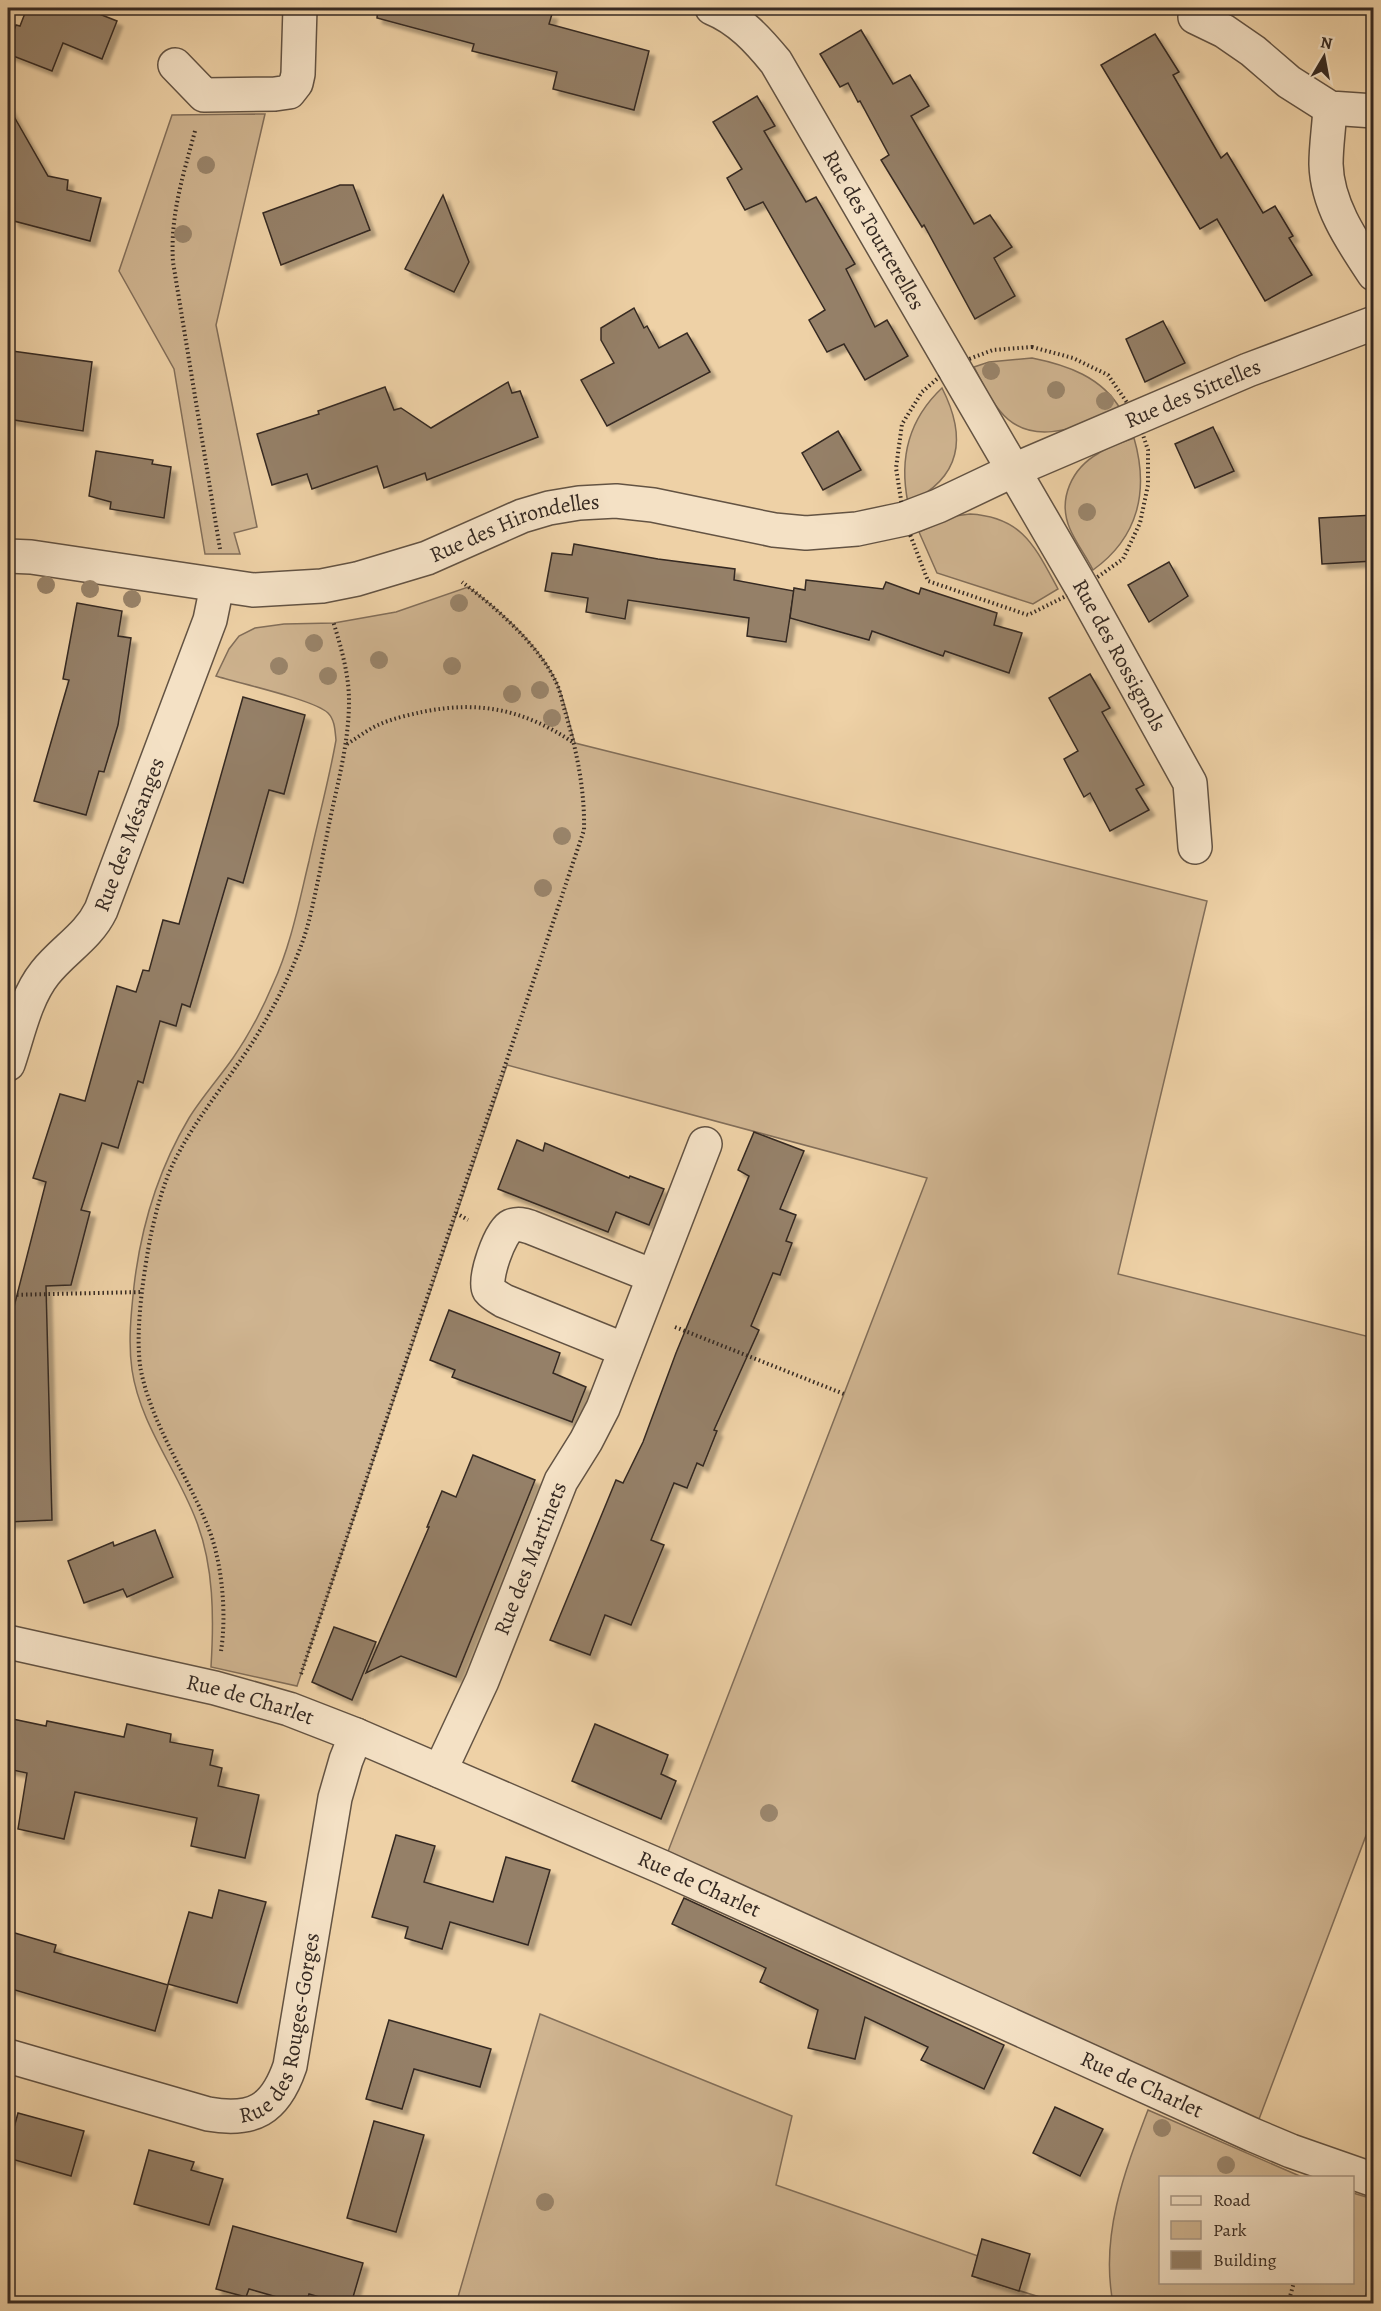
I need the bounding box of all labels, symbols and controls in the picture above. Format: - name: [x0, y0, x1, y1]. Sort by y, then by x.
- north arrow: [1294, 27, 1354, 87]
- text: N: [1319, 31, 1334, 55]
- street label: Rue des Tourterelles: [815, 144, 932, 316]
- street label: Rue des Sittelles: [1120, 351, 1265, 436]
- street label: Rue des Hirondelles: [425, 487, 600, 570]
- street label: Rue des Rossignols: [1065, 573, 1173, 737]
- street label: Rue des Mésanges: [87, 753, 172, 916]
- street label: Rue des Martinets: [487, 1477, 574, 1640]
- street label: Rue de Charlet: [184, 1667, 319, 1732]
- street label: Rue de Charlet: [633, 1843, 765, 1925]
- street label: Rue des Rouges-Gorges: [236, 1930, 327, 2131]
- street label: Rue de Charlet: [1076, 2044, 1208, 2125]
- legend: [1159, 2176, 1354, 2284]
- text: Road: [1213, 2188, 1251, 2212]
- text: Park: [1213, 2218, 1247, 2242]
- text: Building: [1213, 2248, 1277, 2272]

